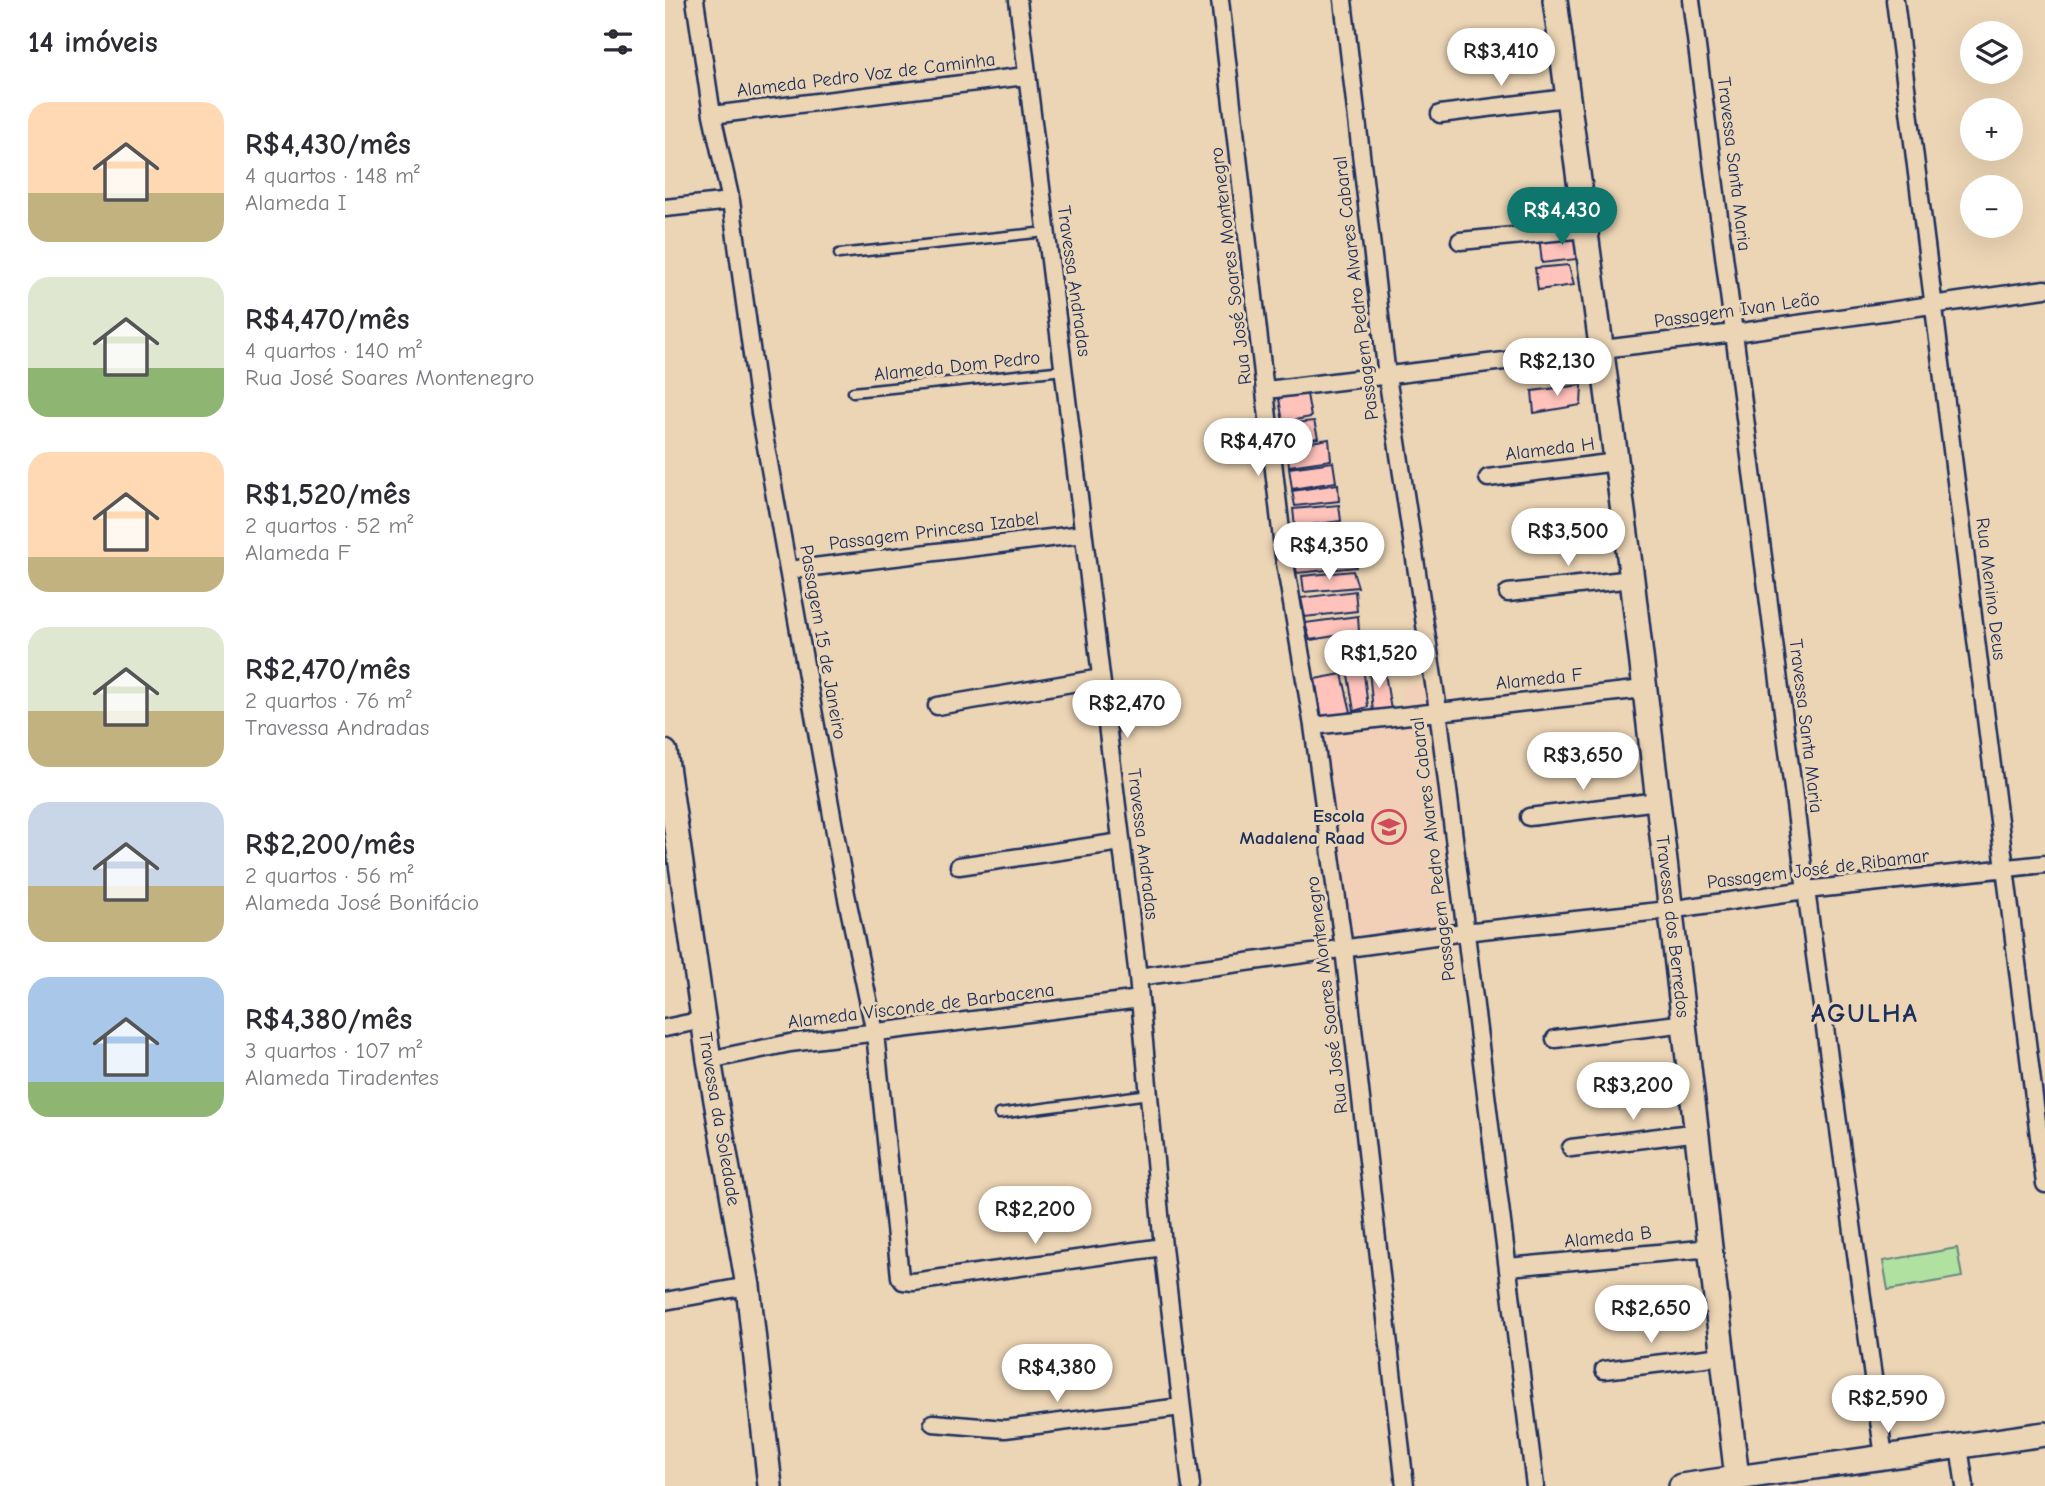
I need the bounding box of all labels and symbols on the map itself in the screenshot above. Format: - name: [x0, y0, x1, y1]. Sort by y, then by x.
- pin: R$3,410: [1436, 28, 1566, 88]
- street label: Alameda Pedro Voz de Caminha: [735, 48, 997, 102]
- street label: Travessa Santa Maria: [1712, 76, 1756, 252]
- street label: Rua José Soares Montenegro: [1206, 146, 1256, 386]
- street label: Passagem Pedro Alvares Cabaral: [1329, 155, 1383, 421]
- pin: R$4,430: [1497, 188, 1627, 247]
- street label: Travessa Andradas: [1053, 204, 1096, 358]
- street label: Passagem Ivan Leão: [1653, 287, 1821, 333]
- pin: R$2,130: [1492, 338, 1622, 398]
- street label: Alameda Dom Pedro: [873, 346, 1041, 386]
- pin: R$4,470: [1193, 419, 1323, 478]
- street label: Alameda H: [1504, 433, 1596, 465]
- street label: Passagem Princesa Izabel: [828, 507, 1040, 555]
- pin: R$3,500: [1503, 508, 1633, 568]
- street label: Rua Menino Deus: [1971, 516, 2011, 662]
- pin: R$4,350: [1264, 522, 1394, 582]
- street label: Passagem 15 de Janeiro: [795, 543, 851, 741]
- pin: R$1,520: [1314, 630, 1444, 690]
- street label: Travessa Santa Maria: [1784, 638, 1828, 814]
- street label: Alameda F: [1494, 663, 1584, 695]
- pin: R$2,470: [1062, 680, 1192, 740]
- street label: Passagem Pedro Alvares Cabaral: [1406, 716, 1460, 982]
- pin: R$3,650: [1518, 732, 1648, 792]
- street label: Travessa Andradas: [1123, 767, 1163, 921]
- place label: Escola Madalena Raad: [1240, 805, 1365, 849]
- school or university icon: Escola Madalena Raad: [1370, 808, 1408, 846]
- street label: Travessa dos Berredos: [1651, 834, 1694, 1019]
- street label: Passagem José de Ribamar: [1706, 844, 1931, 894]
- street label: Rua José Soares Montenegro: [1302, 875, 1352, 1115]
- street label: Alameda Visconde de Barbacena: [786, 979, 1056, 1033]
- district label: AGULHA: [1811, 999, 1919, 1029]
- street label: Travessa da Soledade: [694, 1031, 745, 1208]
- pin: R$3,200: [1568, 1062, 1698, 1122]
- pin: R$2,200: [970, 1186, 1100, 1246]
- street label: Alameda B: [1563, 1221, 1653, 1253]
- pin: R$2,650: [1586, 1286, 1716, 1345]
- pin: R$4,380: [992, 1344, 1122, 1404]
- pin: R$2,590: [1823, 1376, 1953, 1435]

